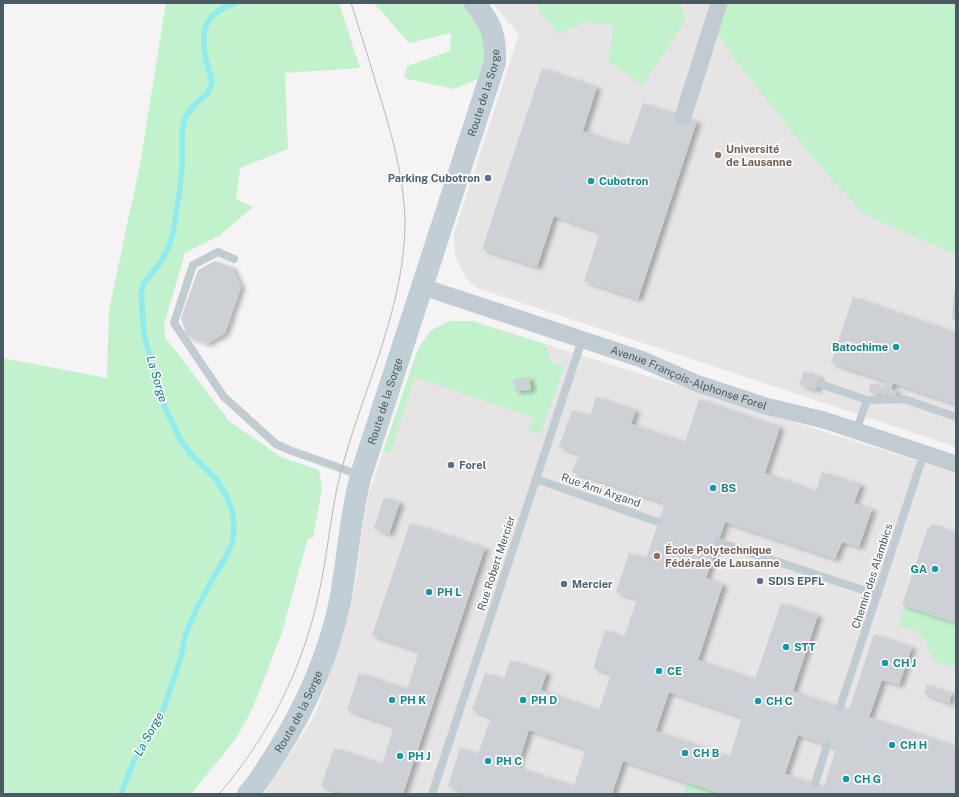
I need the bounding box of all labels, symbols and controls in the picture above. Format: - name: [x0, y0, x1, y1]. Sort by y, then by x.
- street label: Route de la Sorge: [465, 49, 501, 138]
- place label: Université de Lausanne: [726, 143, 792, 168]
- marker: Université de Lausanne: [713, 150, 723, 160]
- place label: Parking Cubotron: [388, 172, 480, 184]
- marker: Parking Cubotron: [483, 173, 493, 183]
- place label: Cubotron: [599, 175, 648, 187]
- marker: Cubotron: [586, 176, 596, 186]
- place label: Batochime: [832, 341, 888, 353]
- marker: Batochime: [891, 342, 901, 352]
- street label: Avenue François-Alphonse Forel: [609, 343, 768, 412]
- water label: La Sorge: [144, 354, 170, 404]
- street label: Route de la Sorge: [365, 356, 405, 446]
- place label: Forel: [459, 459, 487, 471]
- marker: Forel: [446, 460, 456, 470]
- street label: Rue Ami Argand: [560, 471, 642, 509]
- place label: BS: [721, 482, 737, 494]
- marker: BS: [708, 483, 718, 493]
- street label: Rue Robert Mercier: [475, 514, 517, 612]
- street label: Chemin des Alambics: [849, 522, 895, 630]
- place label: École Polytechnique Fédérale de Lausanne: [665, 543, 780, 569]
- marker: École Polytechnique Fédérale de Lausanne: [652, 551, 662, 561]
- place label: GA: [911, 563, 927, 575]
- marker: GA: [930, 564, 940, 574]
- place label: SDIS EPFL: [768, 575, 824, 587]
- marker: SDIS EPFL: [755, 576, 765, 586]
- place label: Mercier: [572, 578, 613, 590]
- marker: Mercier: [559, 579, 569, 589]
- place label: PH L: [437, 586, 461, 598]
- marker: PH L: [424, 587, 434, 597]
- place label: STT: [794, 641, 816, 653]
- marker: STT: [781, 642, 791, 652]
- place label: CH J: [893, 657, 916, 669]
- marker: CH J: [880, 658, 890, 668]
- place label: CE: [667, 665, 682, 677]
- marker: CE: [654, 666, 664, 676]
- street label: Route de la Sorge: [272, 669, 324, 755]
- place label: PH K: [400, 694, 426, 706]
- place label: PH D: [531, 694, 557, 706]
- marker: PH K: [387, 695, 397, 705]
- marker: PH D: [518, 695, 528, 705]
- place label: CH C: [766, 695, 793, 707]
- marker: CH C: [753, 696, 763, 706]
- water label: La Sorge: [131, 709, 167, 758]
- place label: CH H: [900, 739, 927, 751]
- marker: CH H: [887, 740, 897, 750]
- place label: CH B: [693, 747, 720, 759]
- marker: CH B: [680, 748, 690, 758]
- place label: PH J: [408, 750, 431, 762]
- marker: PH J: [395, 751, 405, 761]
- place label: PH C: [496, 755, 522, 767]
- marker: PH C: [483, 756, 493, 766]
- place label: CH G: [854, 773, 881, 785]
- marker: CH G: [841, 774, 851, 784]

